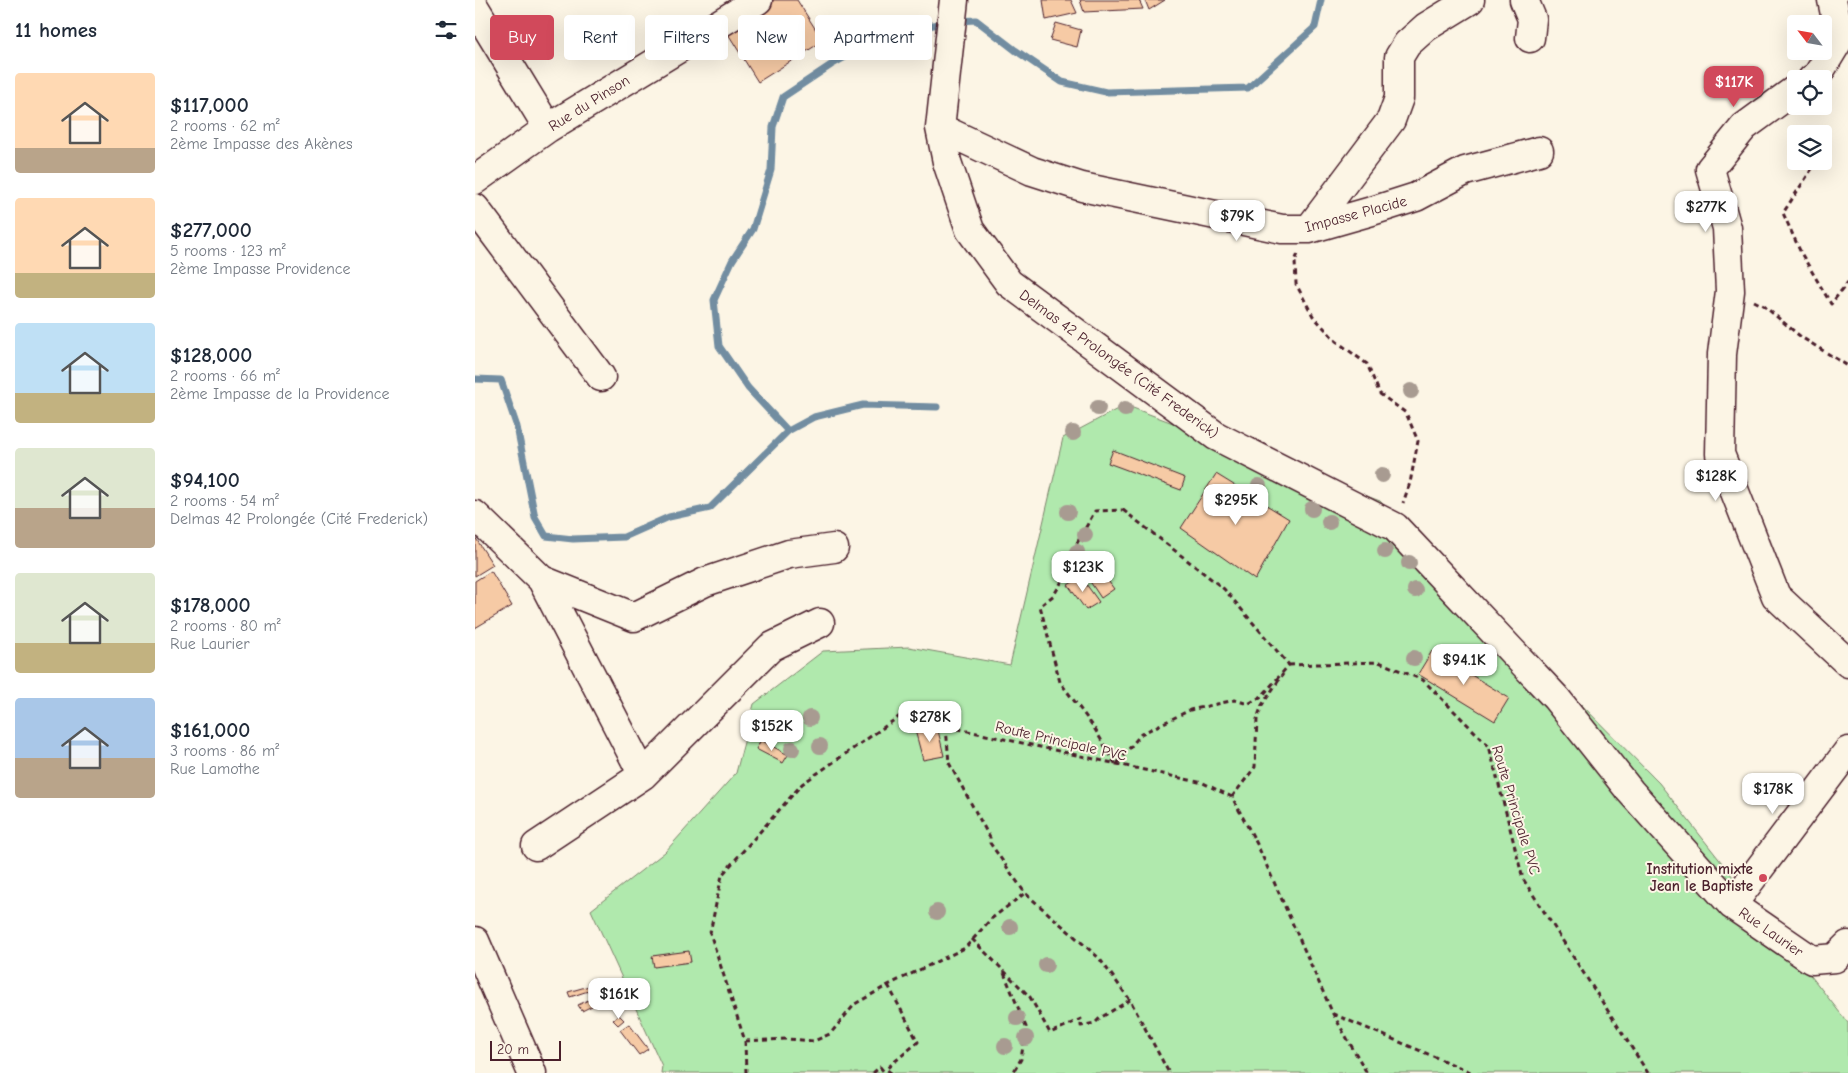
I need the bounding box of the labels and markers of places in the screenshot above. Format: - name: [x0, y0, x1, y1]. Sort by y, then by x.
- pin: $117K: [1699, 66, 1769, 108]
- pin: $277K: [1671, 190, 1741, 233]
- pin: $79K: [1207, 200, 1267, 242]
- pin: $128K: [1681, 460, 1751, 502]
- pin: $295K: [1201, 484, 1271, 526]
- pin: $123K: [1048, 550, 1118, 593]
- pin: $94.1K: [1423, 644, 1505, 686]
- pin: $278K: [895, 700, 965, 743]
- pin: $152K: [737, 710, 807, 752]
- pin: $178K: [1738, 772, 1808, 815]
- place label: Institution mixte Jean le Baptiste: [1646, 860, 1753, 895]
- marker: Institution mixte Jean le Baptiste: [1757, 872, 1769, 884]
- pin: $161K: [584, 978, 654, 1020]

